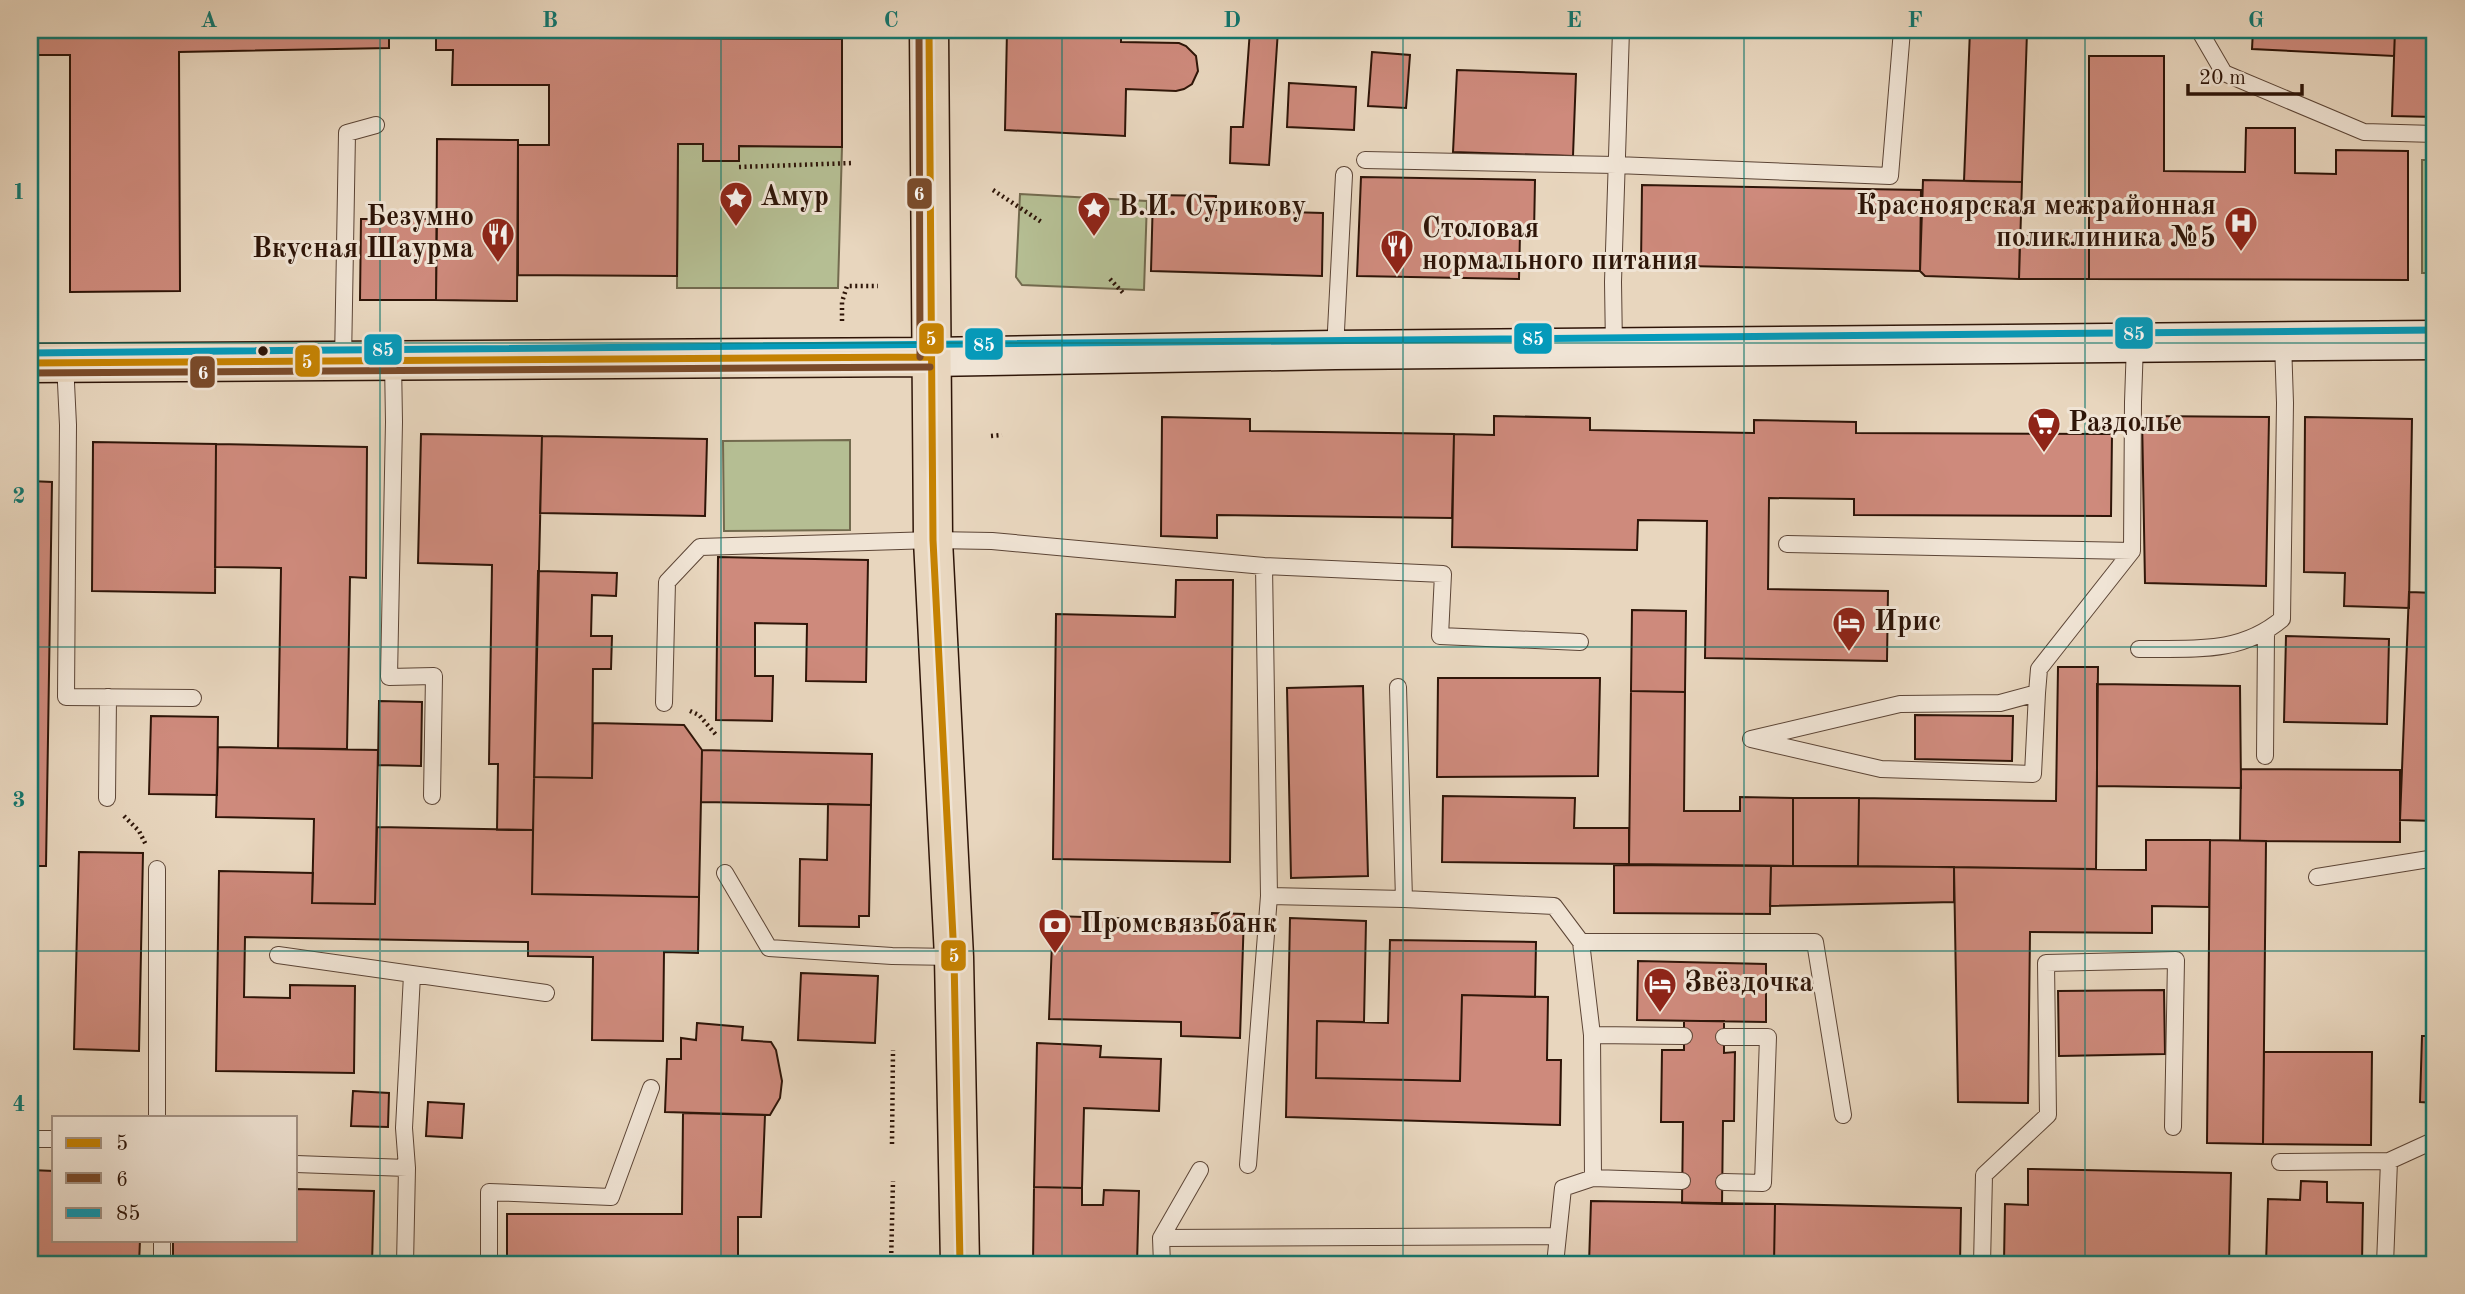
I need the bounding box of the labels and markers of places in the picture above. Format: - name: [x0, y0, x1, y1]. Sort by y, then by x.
- place icon: Амур: [717, 179, 755, 228]
- place label: Амур: [760, 184, 829, 212]
- place icon: В.И. Сурикову: [1075, 189, 1113, 238]
- place label: Красноярская межрайонная поликлиника №5: [1856, 192, 2216, 253]
- place label: В.И. Сурикову: [1118, 193, 1306, 222]
- place label: Безумно Вкусная Шаурма: [252, 204, 474, 264]
- hospital icon: Красноярская межрайонная поликлиника №5: [2222, 204, 2260, 253]
- restaurant icon: Безумно Вкусная Шаурма: [479, 215, 517, 264]
- place label: Столовая нормального питания: [1422, 215, 1698, 276]
- restaurant icon: Столовая нормального питания: [1378, 227, 1416, 276]
- unlabelled marker: [256, 344, 270, 358]
- supermarket icon: Раздолье: [2025, 405, 2063, 454]
- place label: Раздолье: [2068, 410, 2182, 438]
- hotel icon: Ирис: [1830, 604, 1868, 653]
- place label: Ирис: [1874, 609, 1941, 637]
- bank icon: Промсвязьбанк: [1036, 906, 1074, 955]
- place label: Промсвязьбанк: [1080, 911, 1277, 939]
- hotel icon: Звёздочка: [1641, 965, 1679, 1014]
- place label: Звёздочка: [1684, 969, 1813, 998]

